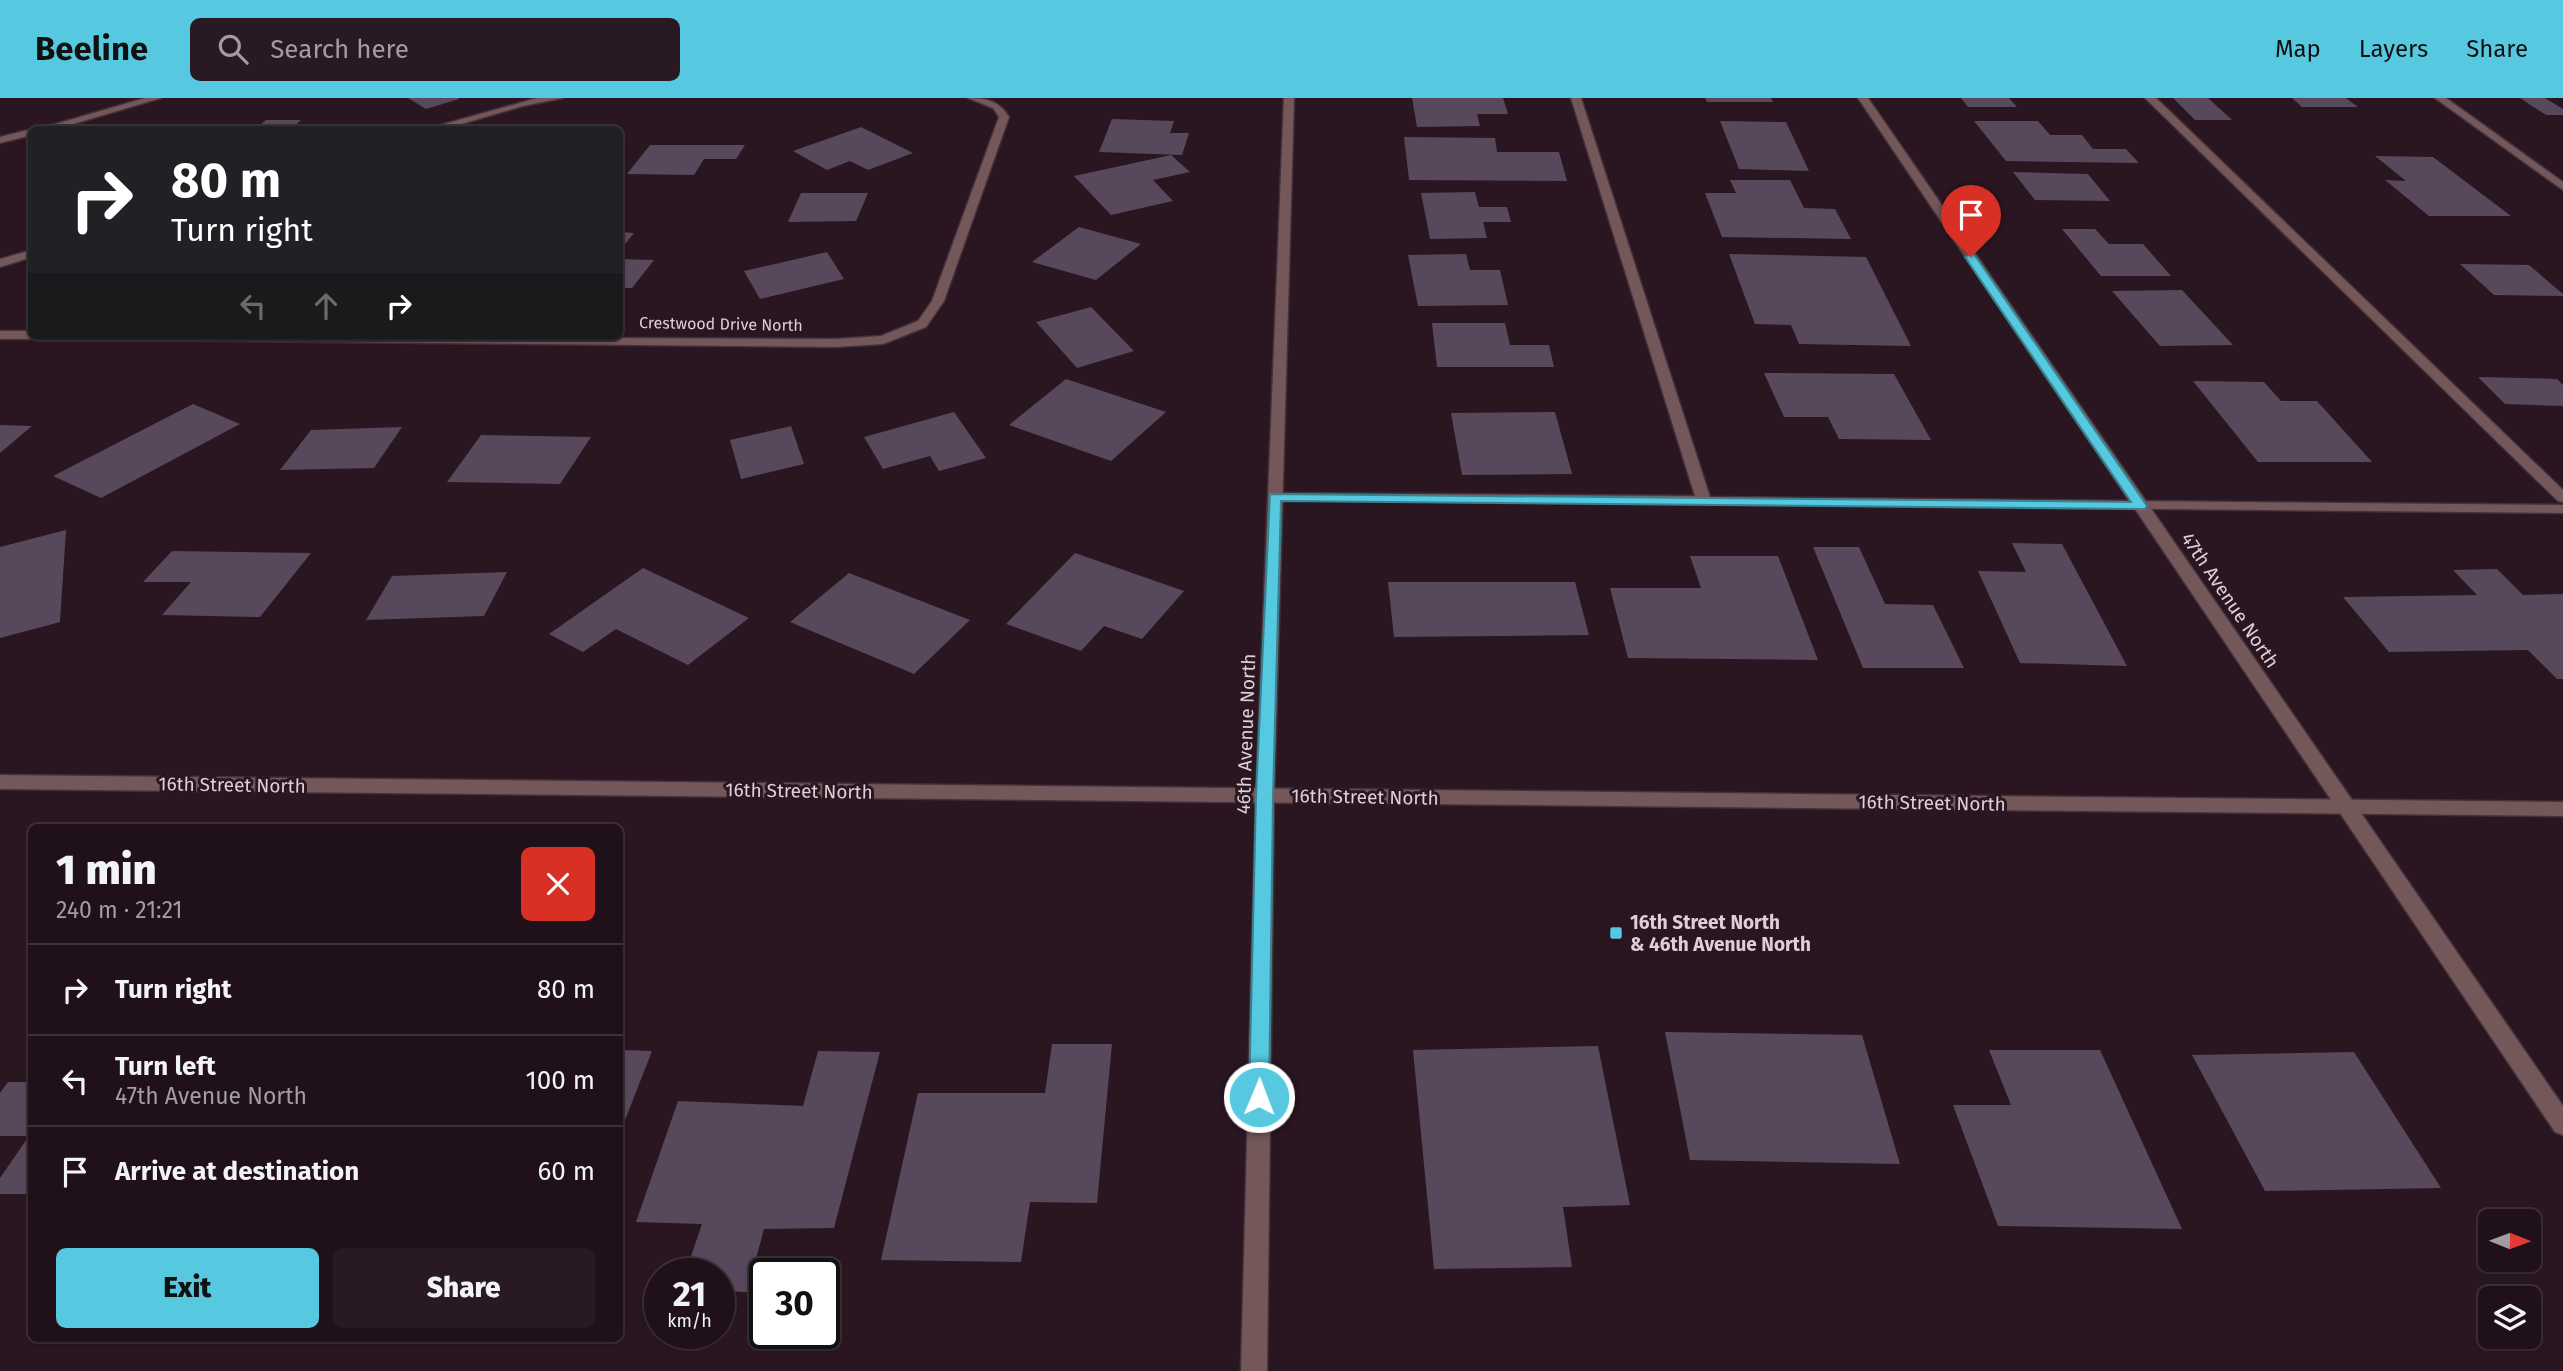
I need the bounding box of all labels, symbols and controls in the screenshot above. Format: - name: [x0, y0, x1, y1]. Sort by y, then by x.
- search box: [190, 18, 680, 81]
- text: Beeline: [35, 29, 148, 69]
- icon: search: [214, 30, 252, 68]
- text: Search here: [270, 34, 409, 65]
- text: Map: [2275, 35, 2321, 63]
- text: Layers: [2359, 35, 2428, 63]
- text: Share: [2466, 35, 2528, 63]
- text: 80 m: [171, 151, 281, 210]
- icon: right: [56, 154, 147, 245]
- pin: [1941, 185, 2001, 257]
- icon: arrive: [1952, 196, 1990, 234]
- text: Turn right: [171, 211, 313, 249]
- icon: left: [234, 287, 272, 325]
- icon: ahead: [307, 287, 345, 325]
- icon: right: [380, 287, 418, 325]
- street label: Crestwood Drive North: [639, 313, 803, 335]
- street label: 47th Avenue North: [2176, 528, 2284, 672]
- street label: 46th Avenue North: [1232, 653, 1260, 815]
- street label: 16th Street North: [158, 772, 306, 798]
- street label: 16th Street North: [725, 778, 873, 804]
- street label: 16th Street North: [1291, 784, 1439, 810]
- street label: 16th Street North: [1858, 790, 2006, 816]
- text: 1 min: [56, 845, 157, 895]
- button: close: [521, 847, 595, 921]
- text: 240 m · 21:21: [56, 896, 182, 924]
- place label: 16th Street North & 46th Avenue North: [1630, 911, 1811, 956]
- marker: 16th Street North & 46th Avenue North: [1608, 925, 1624, 941]
- icon: right: [56, 971, 94, 1009]
- text: Turn right: [115, 974, 232, 1005]
- text: 80 m: [537, 974, 595, 1005]
- text: Turn left: [115, 1051, 216, 1082]
- position arrow: [1222, 1060, 1296, 1134]
- icon: left: [56, 1062, 94, 1100]
- text: 100 m: [526, 1065, 595, 1096]
- text: 47th Avenue North: [115, 1082, 307, 1110]
- icon: arrive: [56, 1153, 94, 1191]
- text: Arrive at destination: [115, 1156, 359, 1187]
- text: 60 m: [537, 1156, 595, 1187]
- north arrow: [2478, 1209, 2541, 1272]
- map controls: [2478, 1209, 2541, 1349]
- button: Exit: [56, 1248, 319, 1328]
- button: Share: [333, 1248, 595, 1328]
- speed limit sign: 30: [749, 1258, 840, 1349]
- text: 21: [673, 1273, 706, 1315]
- button: layers: [2478, 1286, 2541, 1349]
- text: km/h: [667, 1310, 712, 1332]

